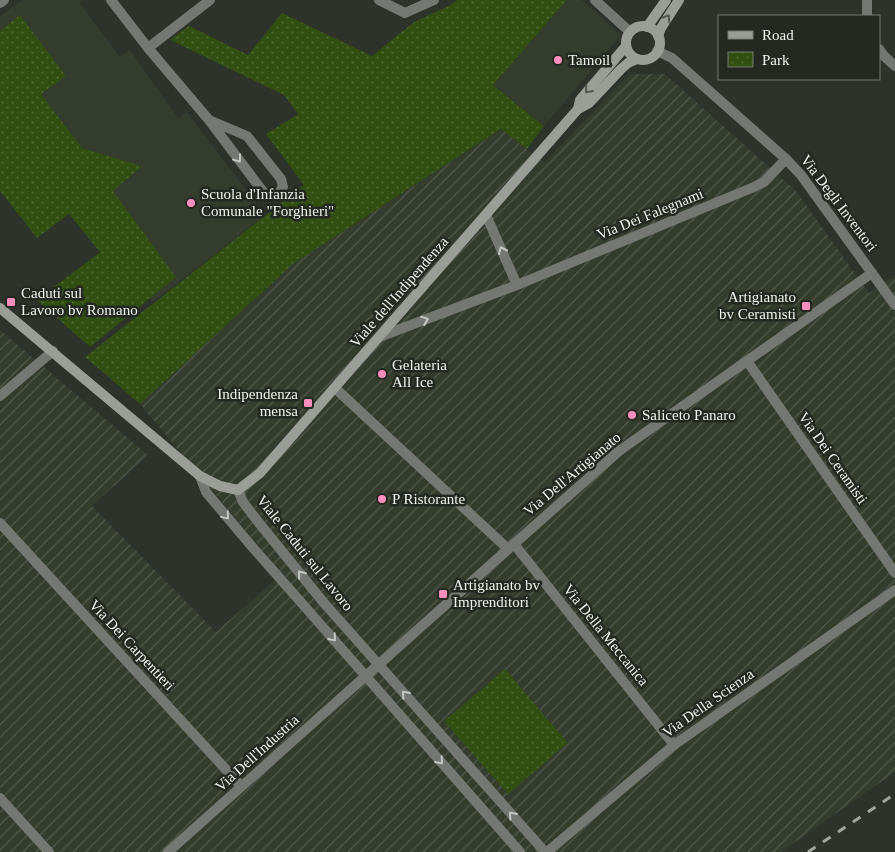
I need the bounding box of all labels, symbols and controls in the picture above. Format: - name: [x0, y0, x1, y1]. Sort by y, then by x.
- one-way arrow: [661, 14, 671, 23]
- legend: [718, 15, 880, 80]
- text: Road: [762, 27, 794, 43]
- place label: Tamoil: [568, 52, 610, 68]
- text: Park: [762, 52, 790, 68]
- marker: Tamoil: [552, 54, 564, 66]
- one-way arrow: [586, 84, 594, 93]
- street label: Via Degli Inventori: [798, 152, 880, 254]
- one-way arrow: [232, 153, 241, 163]
- street label: Via Dei Falegnami: [595, 185, 705, 243]
- place label: Scuola d'Infanzia Comunale "Forghieri": [201, 186, 334, 219]
- marker: Scuola d'Infanzia Comunale "Forghieri": [185, 197, 197, 209]
- street label: Viale dell'Indipendenza: [347, 233, 452, 351]
- one-way arrow: [497, 246, 508, 255]
- place label: Caduti sul Lavoro bv Romano: [21, 285, 138, 318]
- place label: Artigianato bv Ceramisti: [719, 289, 796, 322]
- marker: Caduti sul Lavoro bv Romano: [5, 296, 17, 308]
- marker: Artigianato bv Ceramisti: [800, 300, 812, 312]
- one-way arrow: [420, 316, 429, 326]
- place label: Gelateria All Ice: [392, 357, 447, 390]
- marker: Gelateria All Ice: [376, 368, 388, 380]
- place label: Indipendenza mensa: [217, 386, 298, 419]
- marker: Indipendenza mensa: [302, 397, 314, 409]
- place label: Saliceto Panaro: [642, 407, 736, 423]
- marker: Saliceto Panaro: [626, 409, 638, 421]
- street label: Via Dei Ceramisti: [795, 409, 871, 507]
- street label: Via Dell'Artigianato: [520, 429, 624, 519]
- place label: P Ristorante: [392, 491, 466, 507]
- street label: Viale Caduti sul Lavoro: [254, 492, 356, 614]
- marker: P Ristorante: [376, 493, 388, 505]
- one-way arrow: [220, 510, 229, 519]
- one-way arrow: [298, 571, 307, 580]
- place label: Artigianato bv Imprenditori: [453, 577, 541, 610]
- street label: Via Della Meccanica: [560, 581, 652, 689]
- marker: Artigianato bv Imprenditori: [437, 588, 449, 600]
- street label: Via Dei Carpentieri: [86, 597, 178, 693]
- one-way arrow: [327, 633, 336, 642]
- street label: Via Della Scienza: [659, 665, 757, 740]
- one-way arrow: [402, 690, 411, 699]
- street label: Via Dell'Industria: [212, 711, 302, 795]
- one-way arrow: [434, 755, 443, 764]
- one-way arrow: [509, 812, 518, 821]

